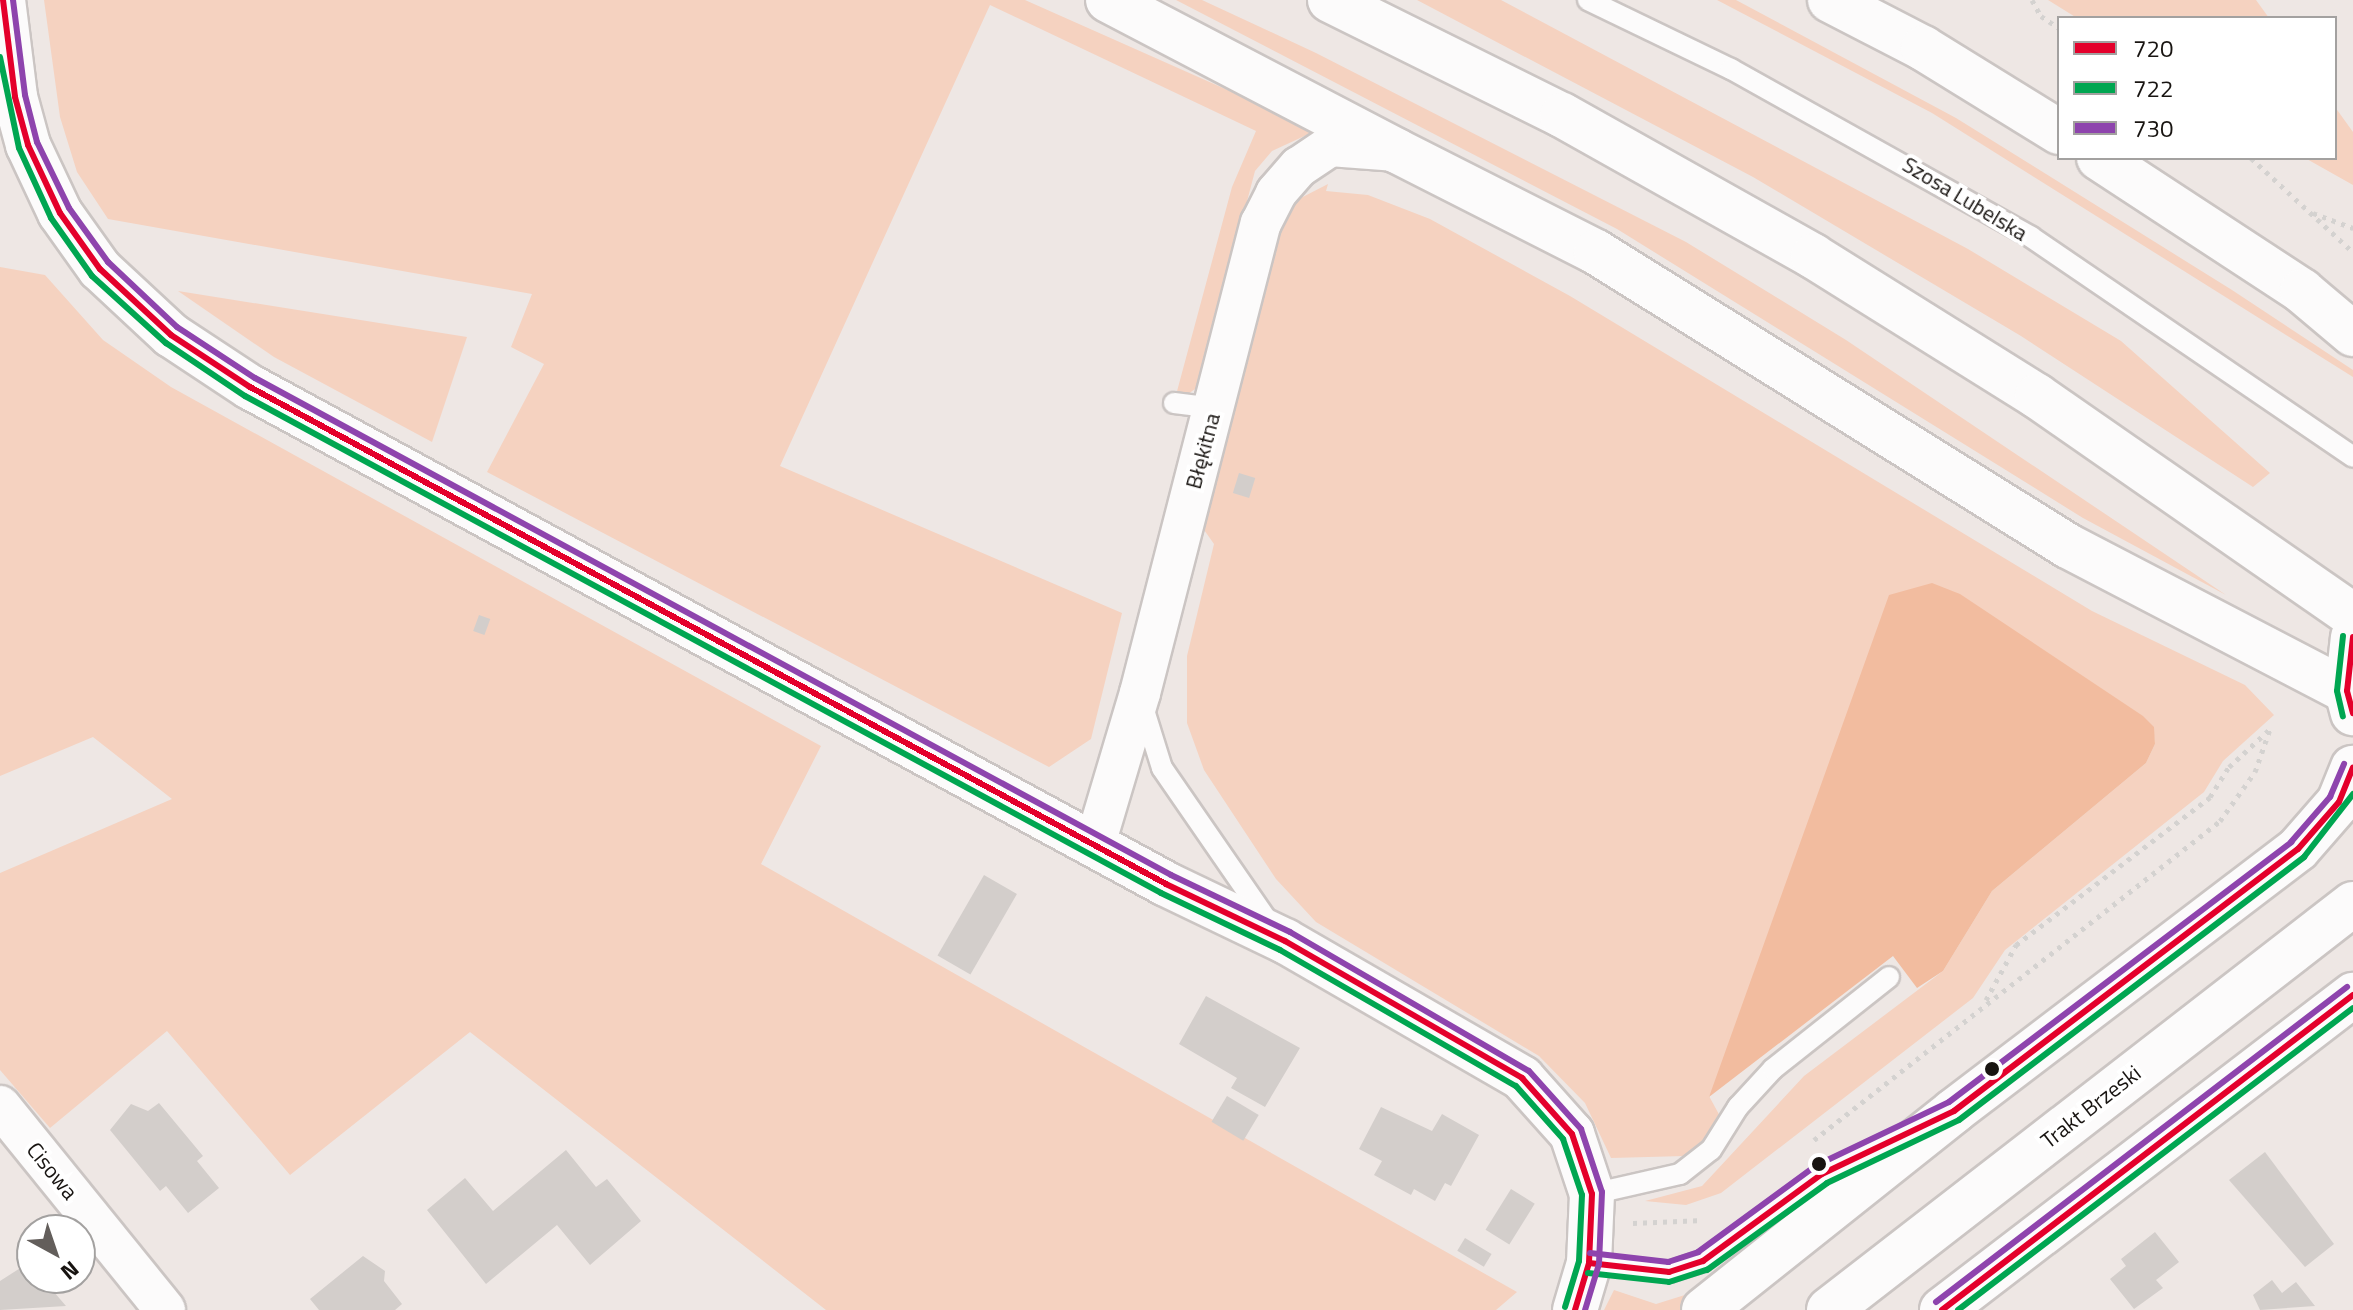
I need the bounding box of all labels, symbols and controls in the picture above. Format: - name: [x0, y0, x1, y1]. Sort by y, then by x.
- legend: [2057, 16, 2337, 160]
- text: 720: [2133, 30, 2173, 66]
- text: 722: [2133, 70, 2173, 106]
- text: 730: [2133, 110, 2173, 146]
- street label: Szosa Lubelska: [1898, 151, 2032, 247]
- street label: Błękitna: [1180, 410, 1226, 492]
- street label: Trakt Brzeski: [2036, 1060, 2146, 1154]
- unlabelled marker: [1984, 1061, 2000, 1077]
- street label: Cisowa: [21, 1137, 83, 1205]
- unlabelled marker: [1811, 1156, 1827, 1172]
- north arrow: [16, 1214, 96, 1294]
- text: N: [53, 1253, 87, 1289]

